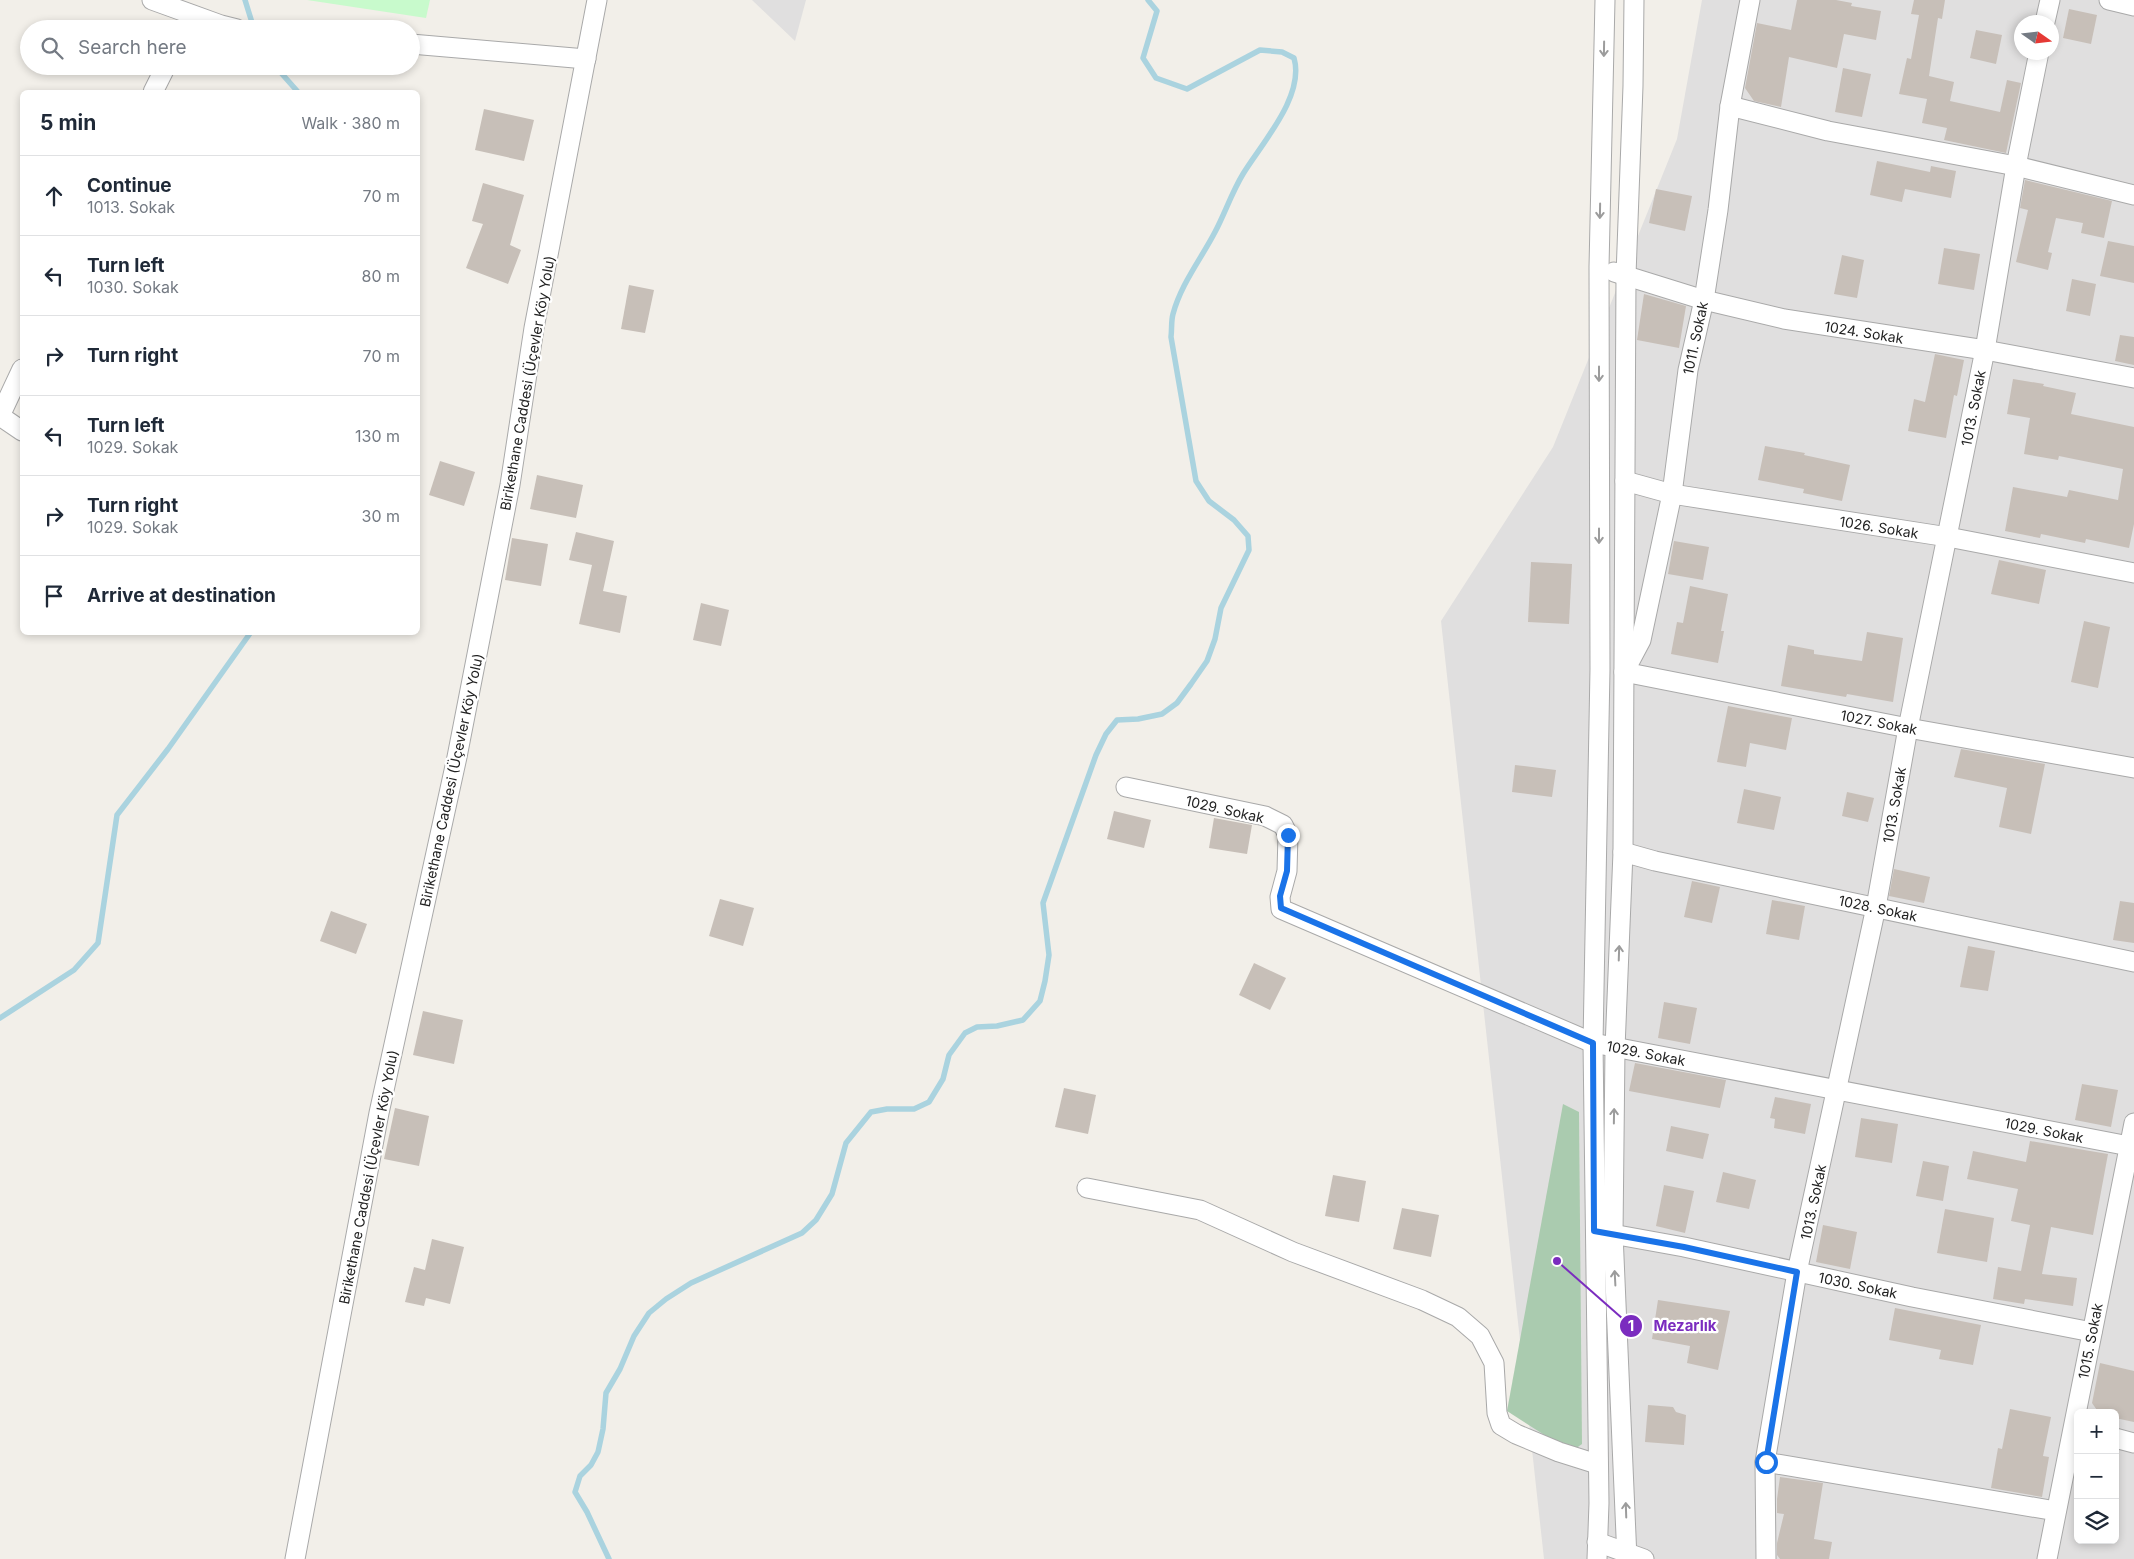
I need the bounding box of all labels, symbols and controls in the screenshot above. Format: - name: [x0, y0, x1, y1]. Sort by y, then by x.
- north arrow: [2014, 15, 2059, 60]
- search box: [20, 20, 420, 75]
- icon: search: [38, 34, 66, 62]
- text: Search here: [78, 36, 187, 59]
- one-way arrow: [1599, 40, 1609, 56]
- text: 5 min: [40, 110, 96, 135]
- text: Walk · 380 m: [301, 113, 400, 133]
- text: Continue: [87, 174, 172, 197]
- icon: ahead: [40, 182, 68, 210]
- text: 70 m: [363, 186, 400, 206]
- text: 1013. Sokak: [87, 197, 175, 217]
- one-way arrow: [1595, 202, 1605, 219]
- text: Turn left: [87, 254, 165, 277]
- street label: Birikethane Caddesi (Üçevler Köy Yolu): [496, 254, 558, 512]
- icon: left: [40, 262, 68, 290]
- text: 80 m: [361, 266, 400, 286]
- text: 1030. Sokak: [87, 277, 179, 297]
- street label: 1011. Sokak: [1679, 299, 1711, 376]
- street label: 1024. Sokak: [1823, 317, 1905, 347]
- icon: right: [40, 342, 68, 370]
- text: Turn right: [87, 344, 178, 367]
- text: 70 m: [363, 346, 400, 366]
- one-way arrow: [1594, 365, 1604, 381]
- street label: 1013. Sokak: [1957, 368, 1989, 447]
- text: Turn left: [87, 414, 165, 437]
- icon: left: [40, 422, 68, 450]
- text: 130 m: [355, 426, 400, 446]
- text: 1029. Sokak: [87, 437, 178, 457]
- text: Turn right: [87, 494, 178, 517]
- icon: right: [40, 502, 68, 530]
- text: 30 m: [362, 506, 400, 526]
- street label: 1026. Sokak: [1838, 512, 1920, 542]
- text: 1029. Sokak: [87, 517, 178, 537]
- one-way arrow: [1594, 528, 1604, 544]
- icon: arrive: [40, 582, 68, 610]
- text: Arrive at destination: [87, 584, 276, 607]
- street label: Birikethane Caddesi (Üçevler Köy Yolu): [416, 652, 486, 908]
- street label: 1027. Sokak: [1839, 706, 1919, 738]
- street label: 1013. Sokak: [1879, 765, 1909, 844]
- street label: 1029. Sokak: [1184, 792, 1266, 826]
- route end: [1277, 824, 1300, 847]
- street label: 1028. Sokak: [1837, 891, 1919, 925]
- one-way arrow: [1614, 945, 1624, 962]
- street label: 1029. Sokak: [1605, 1037, 1687, 1069]
- street label: Birikethane Caddesi (Üçevler Köy Yolu): [335, 1048, 401, 1306]
- one-way arrow: [1609, 1108, 1619, 1124]
- street label: 1029. Sokak: [2003, 1114, 2085, 1146]
- street label: 1013. Sokak: [1797, 1162, 1829, 1241]
- street label: 1030. Sokak: [1817, 1268, 1899, 1302]
- one-way arrow: [1611, 1270, 1620, 1286]
- street label: 1015. Sokak: [2074, 1301, 2106, 1380]
- callout: Mezarlık: [1619, 1311, 1727, 1341]
- text: 1: [1628, 1316, 1634, 1335]
- text: Mezarlık: [1653, 1316, 1717, 1335]
- map controls: [2074, 1409, 2119, 1544]
- button: +: [2074, 1409, 2119, 1454]
- route start: [1755, 1451, 1778, 1474]
- button: −: [2074, 1454, 2119, 1499]
- button: layers: [2074, 1499, 2119, 1544]
- one-way arrow: [1621, 1503, 1630, 1519]

